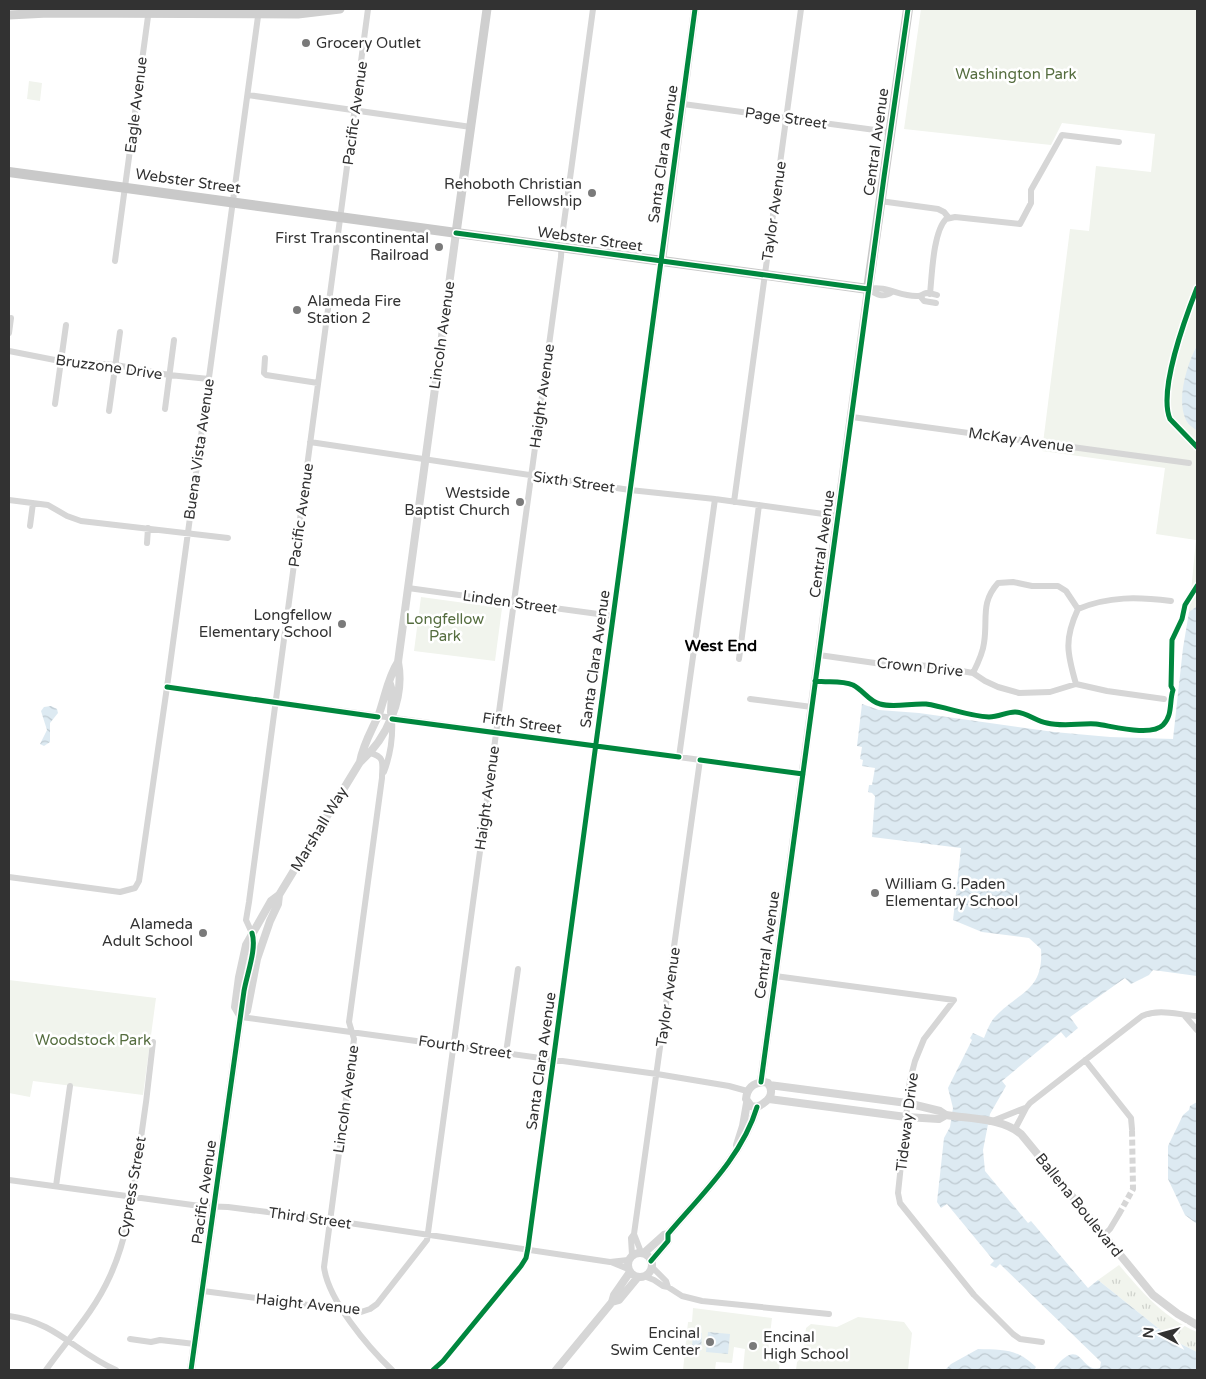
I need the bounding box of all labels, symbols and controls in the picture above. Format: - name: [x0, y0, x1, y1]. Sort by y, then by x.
- place label: Grocery Outlet: [316, 34, 421, 52]
- marker: Grocery Outlet: [300, 37, 312, 49]
- street label: Eagle Avenue: [121, 56, 151, 154]
- street label: Pacific Avenue: [339, 60, 371, 166]
- park label: Washington Park: [955, 65, 1077, 83]
- street label: Santa Clara Avenue: [644, 84, 682, 224]
- street label: Central Avenue: [860, 87, 892, 197]
- street label: Page Street: [744, 103, 829, 133]
- street label: Taylor Avenue: [758, 160, 790, 262]
- street label: Webster Street: [134, 165, 242, 197]
- place label: Rehoboth Christian Fellowship: [444, 175, 582, 210]
- marker: Rehoboth Christian Fellowship: [586, 187, 598, 199]
- street label: Webster Street: [536, 223, 644, 255]
- place label: First Transcontinental Railroad: [275, 229, 429, 264]
- marker: First Transcontinental Railroad: [433, 241, 445, 253]
- street label: Lincoln Avenue: [426, 280, 458, 390]
- place label: Alameda Fire Station 2: [307, 292, 401, 327]
- marker: Alameda Fire Station 2: [291, 304, 303, 316]
- street label: Haight Avenue: [526, 343, 558, 449]
- street label: Bruzzone Drive: [54, 351, 164, 383]
- street label: Buena Vista Avenue: [180, 377, 218, 521]
- street label: McKay Avenue: [967, 424, 1075, 456]
- street label: Pacific Avenue: [285, 462, 317, 568]
- street label: Sixth Street: [532, 467, 616, 497]
- place label: Westside Baptist Church: [404, 484, 510, 519]
- street label: Central Avenue: [806, 489, 838, 599]
- marker: Westside Baptist Church: [514, 496, 526, 508]
- street label: Linden Street: [462, 586, 559, 618]
- street label: Santa Clara Avenue: [576, 589, 614, 729]
- place label: Longfellow Elementary School: [199, 606, 332, 641]
- park label: Longfellow Park: [406, 610, 484, 645]
- marker: Longfellow Elementary School: [336, 618, 348, 630]
- district label: West End: [685, 636, 757, 656]
- street label: Crown Drive: [876, 654, 964, 680]
- street label: Fifth Street: [481, 709, 563, 738]
- street label: Haight Avenue: [471, 745, 503, 851]
- street label: Marshall Way: [287, 783, 351, 875]
- place label: William G. Paden Elementary School: [885, 875, 1018, 910]
- marker: William G. Paden Elementary School: [869, 887, 881, 899]
- street label: Central Avenue: [751, 890, 783, 1000]
- place label: Alameda Adult School: [102, 915, 193, 950]
- marker: Alameda Adult School: [197, 927, 209, 939]
- street label: Taylor Avenue: [652, 946, 684, 1048]
- street label: Santa Clara Avenue: [522, 991, 560, 1131]
- park label: Woodstock Park: [35, 1031, 151, 1049]
- street label: Fourth Street: [417, 1032, 513, 1063]
- street label: Lincoln Avenue: [330, 1044, 362, 1154]
- street label: Tideway Drive: [892, 1071, 922, 1173]
- street label: Cypress Street: [114, 1135, 150, 1239]
- street label: Pacific Avenue: [188, 1139, 220, 1245]
- street label: Ballena Boulevard: [1032, 1149, 1126, 1261]
- street label: Third Street: [267, 1203, 353, 1233]
- street label: Haight Avenue: [255, 1290, 361, 1318]
- north arrow: [1136, 1309, 1186, 1359]
- place label: Encinal Swim Center: [610, 1324, 700, 1359]
- text: N: [1140, 1326, 1158, 1339]
- place label: Encinal High School: [763, 1328, 849, 1363]
- marker: Encinal Swim Center: [704, 1336, 716, 1348]
- marker: Encinal High School: [747, 1340, 759, 1352]

